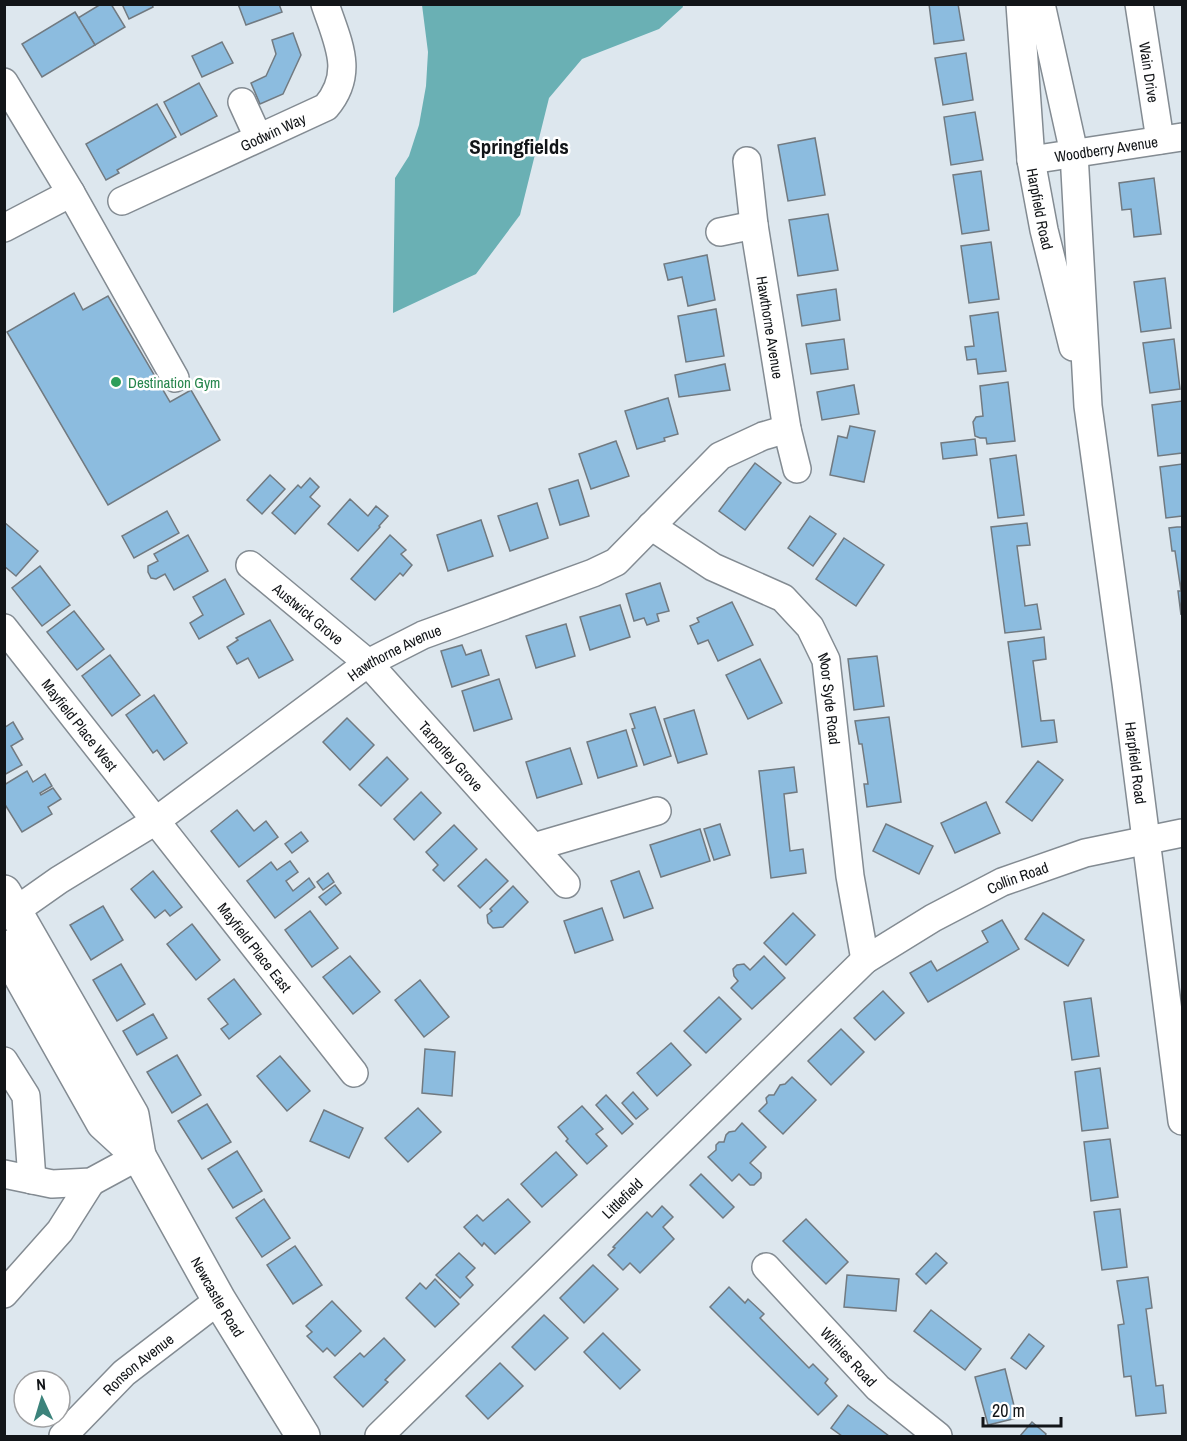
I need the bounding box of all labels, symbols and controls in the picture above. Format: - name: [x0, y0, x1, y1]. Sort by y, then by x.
- street label: Wain Drive: [1134, 40, 1165, 104]
- street label: Godwin Way: [237, 107, 310, 156]
- street label: Woodberry Avenue: [1053, 130, 1159, 167]
- district label: Springfields: [469, 132, 569, 161]
- street label: Harpfield Road: [1022, 166, 1059, 252]
- street label: Hawthorne Avenue: [752, 274, 789, 380]
- place label: Destination Gym: [128, 372, 220, 393]
- marker: Destination Gym: [109, 375, 123, 389]
- street label: Austwick Grove: [268, 577, 348, 649]
- street label: Hawthorne Avenue: [343, 619, 444, 686]
- street label: Moor Syde Road: [813, 649, 846, 746]
- street label: Mayfield Place West: [37, 674, 123, 776]
- street label: Tarporley Grove: [414, 716, 488, 796]
- street label: Harpfield Road: [1121, 720, 1152, 805]
- street label: Collin Road: [983, 856, 1051, 899]
- street label: Mayfield Place East: [213, 898, 297, 997]
- street label: Littlefield: [597, 1173, 647, 1223]
- street label: Newcastle Road: [186, 1253, 250, 1341]
- street label: Withies Road: [816, 1322, 882, 1391]
- street label: Ronson Avenue: [98, 1328, 178, 1400]
- north arrow: [12, 1369, 72, 1429]
- text: N: [35, 1373, 46, 1395]
- scale bar: [983, 1390, 1061, 1428]
- text: 20 m: [992, 1398, 1025, 1423]

